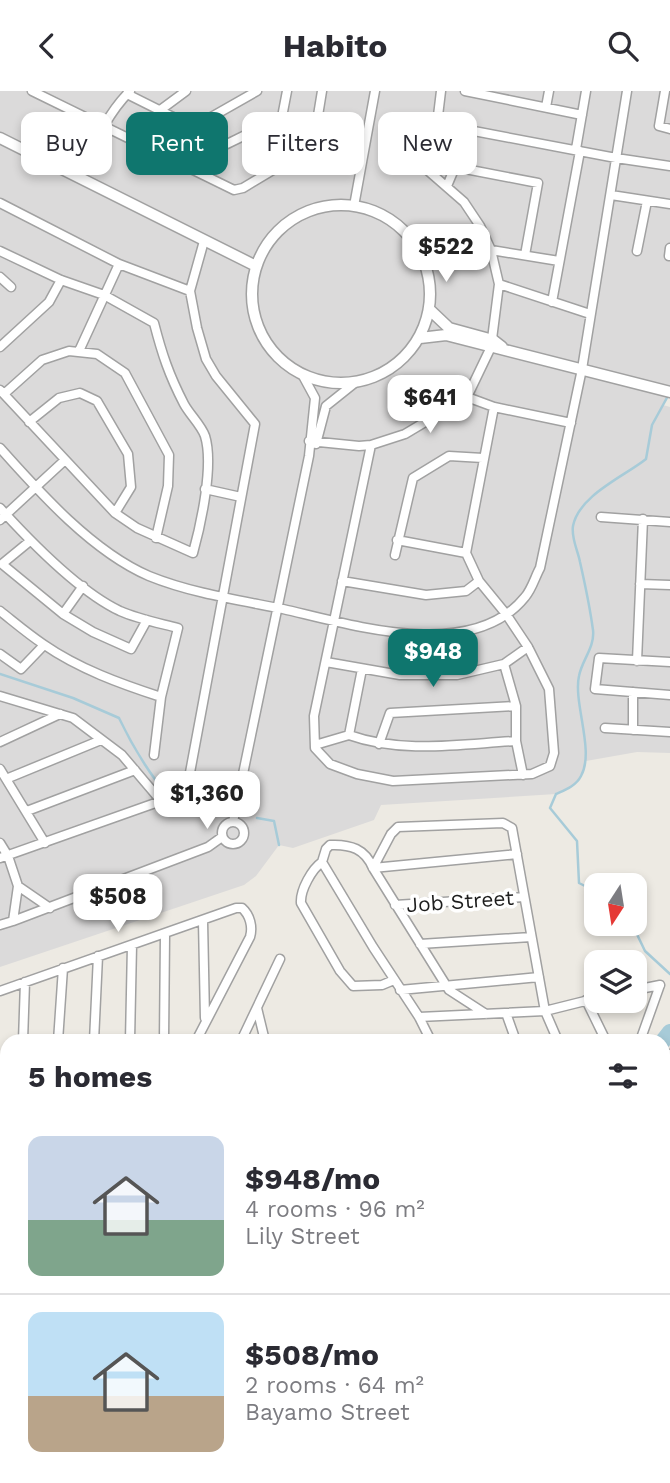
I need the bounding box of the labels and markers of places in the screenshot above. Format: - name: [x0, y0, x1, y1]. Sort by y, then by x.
- pin: $522: [405, 225, 487, 284]
- pin: $641: [389, 375, 471, 435]
- pin: $948: [392, 629, 474, 689]
- pin: $1,360: [150, 771, 264, 831]
- pin: $508: [77, 875, 159, 934]

